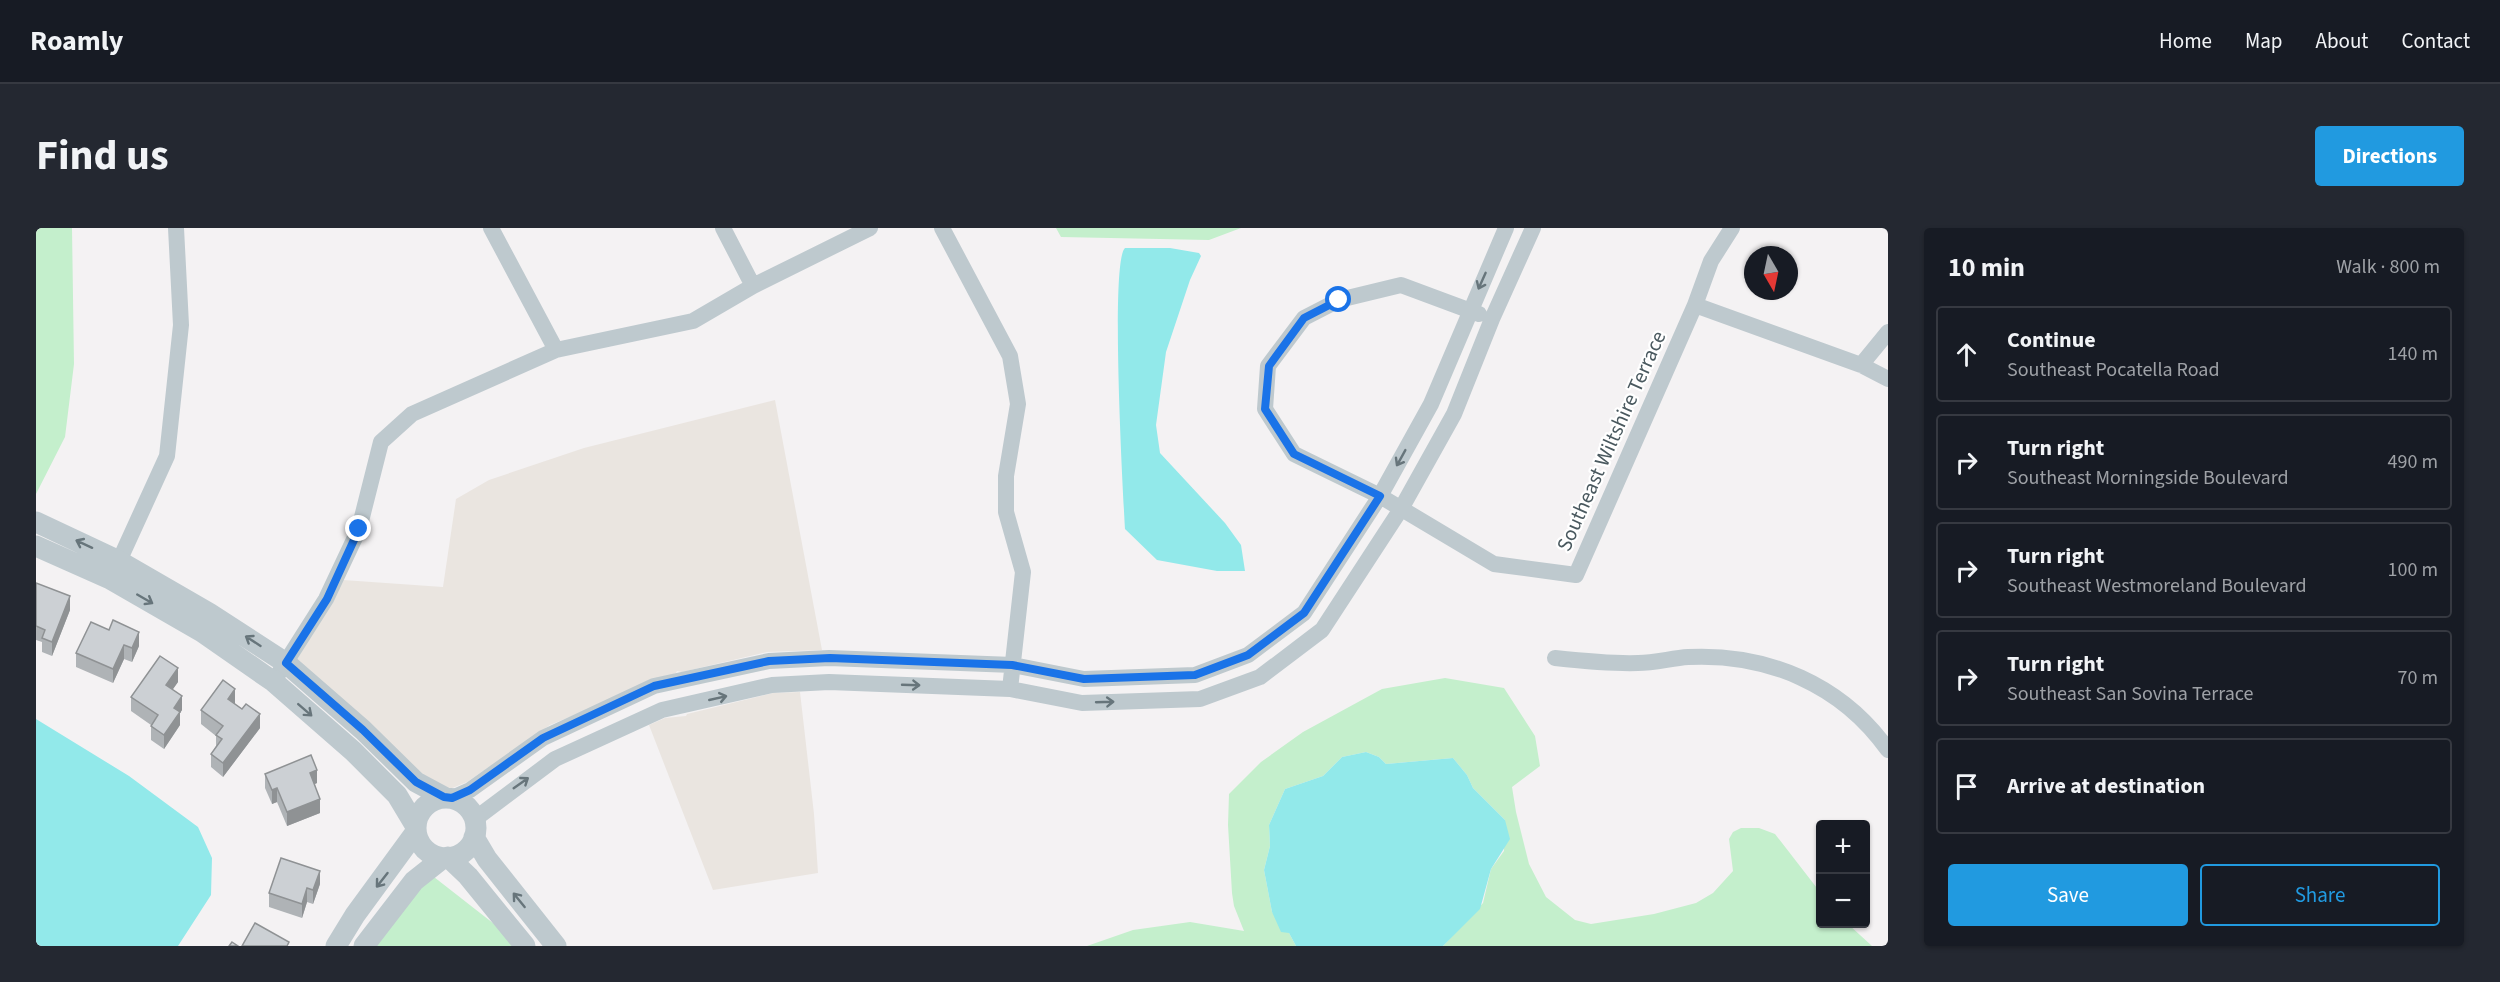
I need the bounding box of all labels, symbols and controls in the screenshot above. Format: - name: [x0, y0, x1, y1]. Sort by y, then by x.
- text: Roamly: [30, 21, 123, 61]
- text: Home: [2159, 26, 2212, 56]
- text: Map: [2245, 26, 2283, 56]
- text: About: [2316, 26, 2368, 56]
- text: Contact: [2401, 26, 2470, 56]
- text: Find us: [36, 126, 169, 186]
- button: Directions: [2315, 126, 2464, 186]
- north arrow: [1744, 246, 1798, 300]
- text: 10 min: [1948, 249, 2025, 286]
- text: Walk · 800 m: [2336, 253, 2440, 281]
- one-way arrow: [1476, 272, 1487, 290]
- route start: [1325, 286, 1351, 312]
- text: Continue: [2007, 324, 2096, 356]
- street label: Southeast Wiltshire Terrace: [1549, 326, 1673, 556]
- icon: ahead: [1950, 338, 1983, 371]
- text: 140 m: [2388, 340, 2438, 368]
- text: Southeast Pocatella Road: [2007, 356, 2220, 384]
- text: Turn right: [2007, 432, 2104, 464]
- icon: right: [1950, 446, 1983, 479]
- text: 490 m: [2388, 448, 2438, 476]
- one-way arrow: [1395, 449, 1406, 467]
- text: Southeast Morningside Boulevard: [2007, 464, 2289, 492]
- route end: [345, 515, 371, 541]
- one-way arrow: [75, 538, 93, 550]
- text: Turn right: [2007, 540, 2104, 572]
- icon: right: [1950, 554, 1983, 587]
- text: 100 m: [2388, 556, 2438, 584]
- text: Southeast Westmoreland Boulevard: [2007, 572, 2307, 600]
- one-way arrow: [136, 593, 153, 605]
- one-way arrow: [244, 635, 261, 648]
- text: Turn right: [2007, 648, 2104, 680]
- icon: right: [1950, 662, 1983, 695]
- text: 70 m: [2398, 664, 2438, 692]
- one-way arrow: [901, 680, 921, 691]
- text: Southeast San Sovina Terrace: [2007, 680, 2253, 708]
- one-way arrow: [708, 691, 727, 703]
- one-way arrow: [1094, 697, 1114, 708]
- one-way arrow: [297, 703, 312, 717]
- icon: arrive: [1950, 770, 1983, 803]
- text: Arrive at destination: [2007, 770, 2205, 802]
- one-way arrow: [513, 777, 529, 789]
- map controls: [1816, 820, 1870, 928]
- button: +: [1816, 820, 1870, 874]
- button: Save: [1948, 864, 2188, 926]
- button: Share: [2200, 864, 2440, 926]
- one-way arrow: [375, 872, 388, 888]
- button: −: [1816, 874, 1870, 928]
- one-way arrow: [513, 892, 526, 908]

